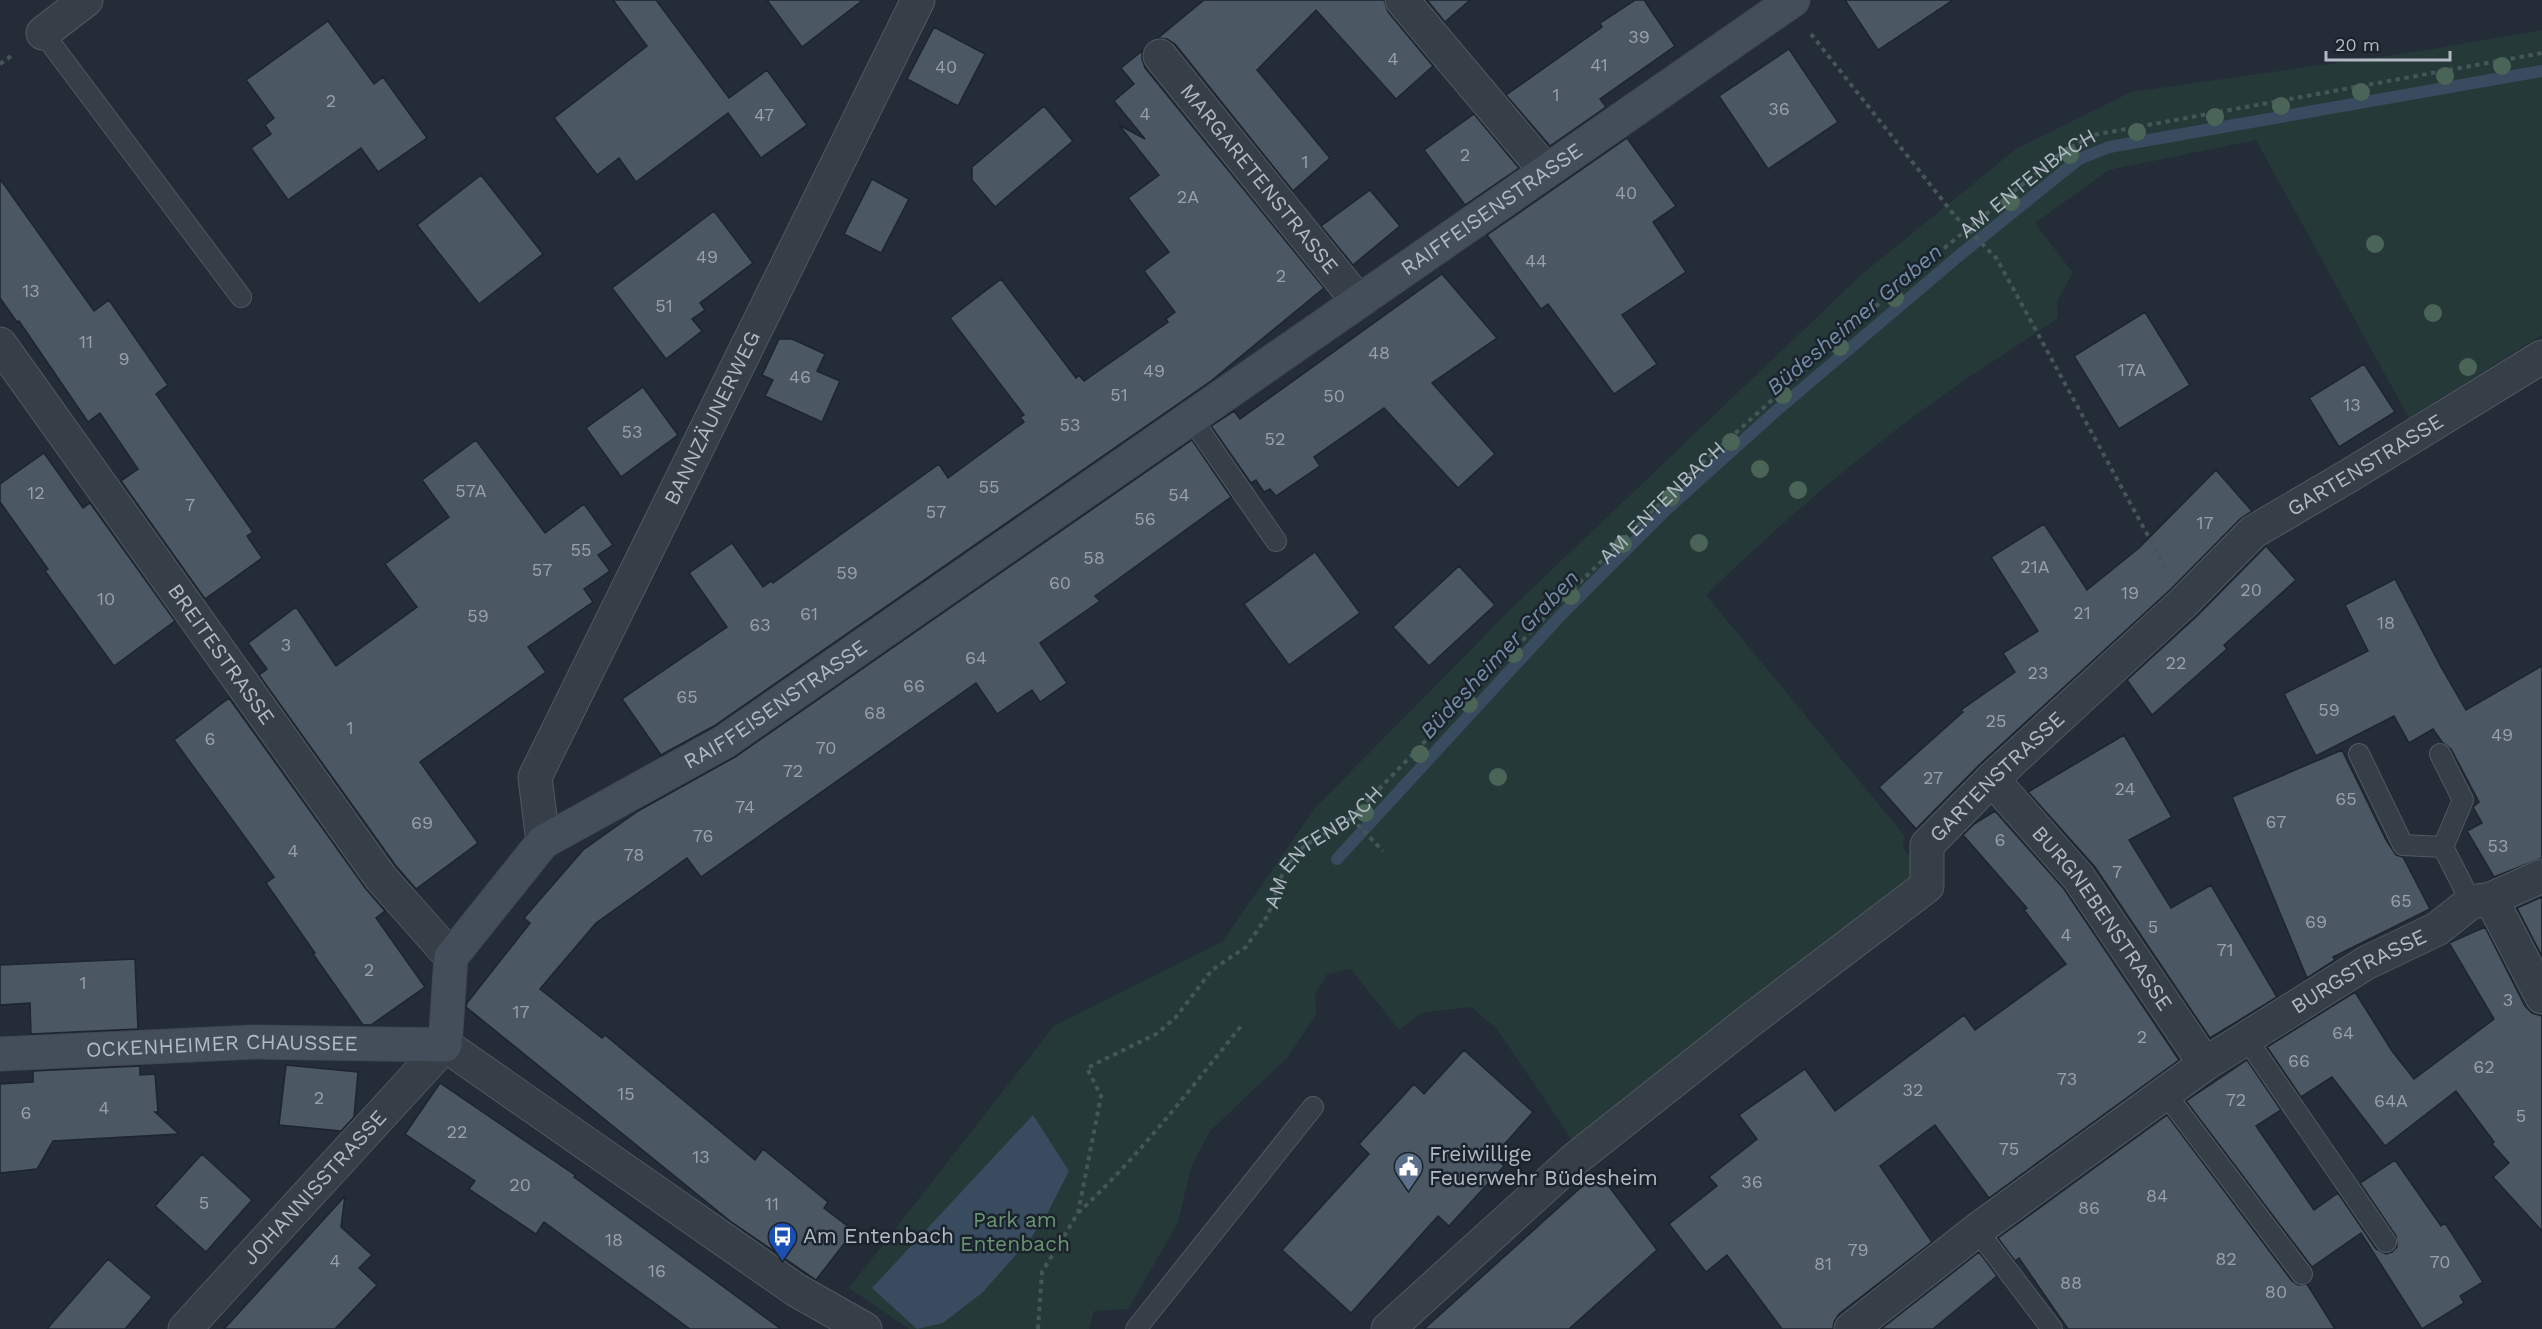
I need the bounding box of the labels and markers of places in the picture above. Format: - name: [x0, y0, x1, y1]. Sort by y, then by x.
- place label: Freiwillige Feuerwehr Büdesheim: [1429, 1141, 1658, 1190]
- public building icon: Freiwillige Feuerwehr Büdesheim: [1392, 1150, 1424, 1192]
- bus stop icon: Am Entenbach: [766, 1220, 798, 1262]
- place label: Am Entenbach: [803, 1223, 954, 1248]

